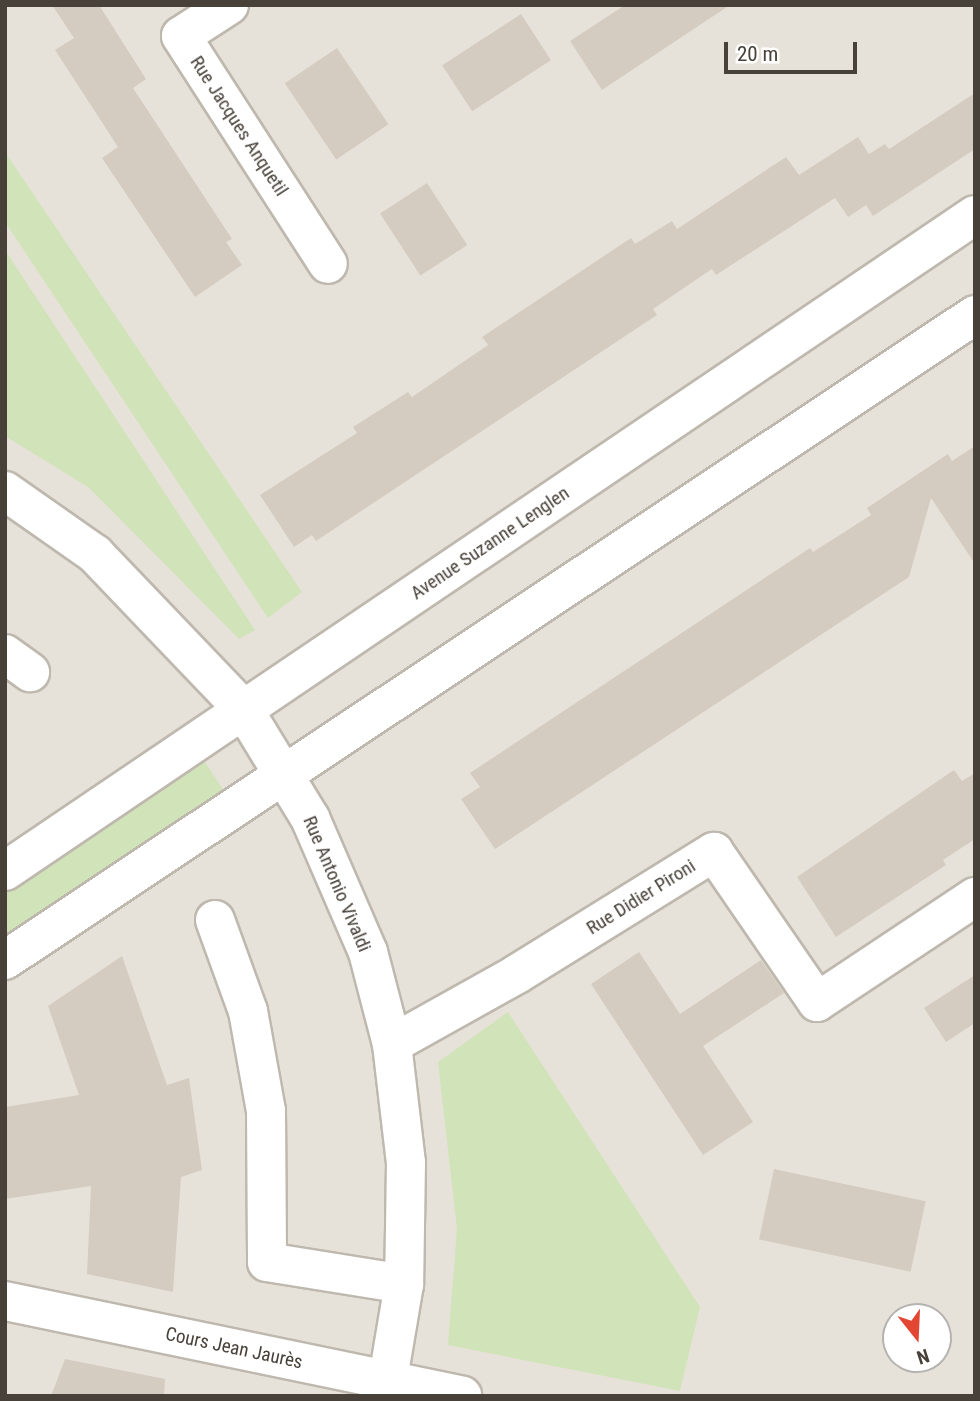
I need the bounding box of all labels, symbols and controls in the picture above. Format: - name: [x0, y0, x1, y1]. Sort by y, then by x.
- scale bar: [728, 28, 861, 72]
- text: 20 m: [737, 42, 778, 66]
- street label: Rue Jacques Anquetil: [185, 52, 293, 200]
- street label: Avenue Suzanne Lenglen: [406, 481, 574, 605]
- street label: Rue Antonio Vivaldi: [298, 813, 376, 955]
- street label: Rue Didier Pironi: [582, 854, 700, 940]
- north arrow: [882, 1303, 952, 1373]
- street label: Cours Jean Jaurès: [163, 1322, 305, 1374]
- text: N: [914, 1344, 932, 1369]

